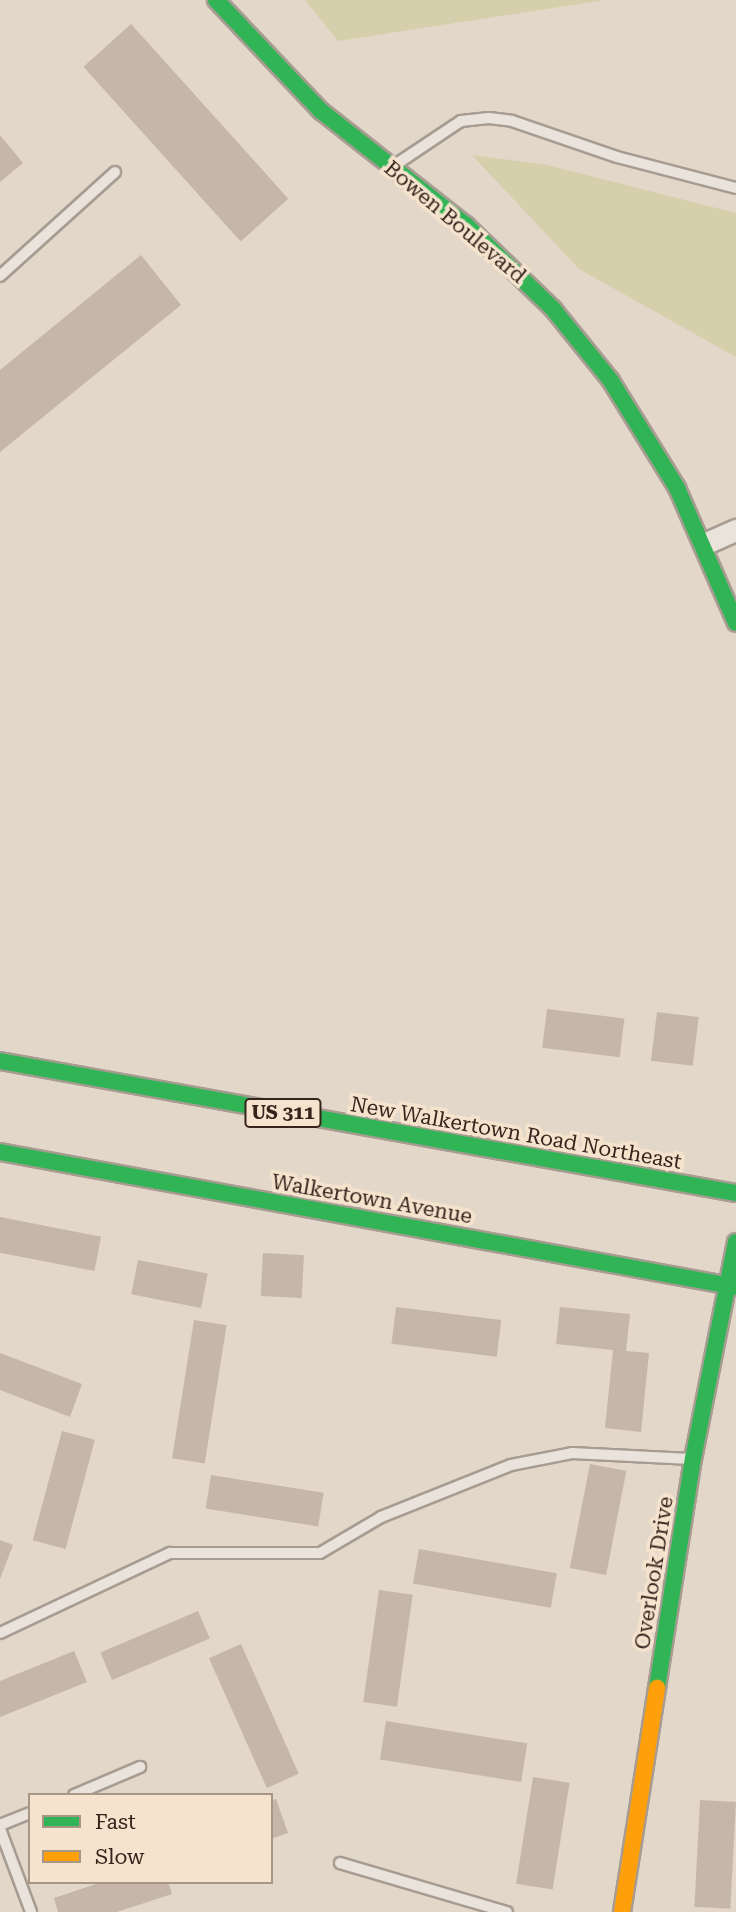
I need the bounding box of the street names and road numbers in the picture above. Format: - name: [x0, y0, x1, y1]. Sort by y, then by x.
- street label: Bowen Boulevard: [379, 155, 531, 289]
- street label: New Walkertown Road Northeast: [348, 1091, 684, 1175]
- road number: US 311: [243, 1098, 323, 1128]
- street label: Walkertown Avenue: [270, 1169, 474, 1229]
- street label: Overlook Drive: [629, 1495, 679, 1651]

